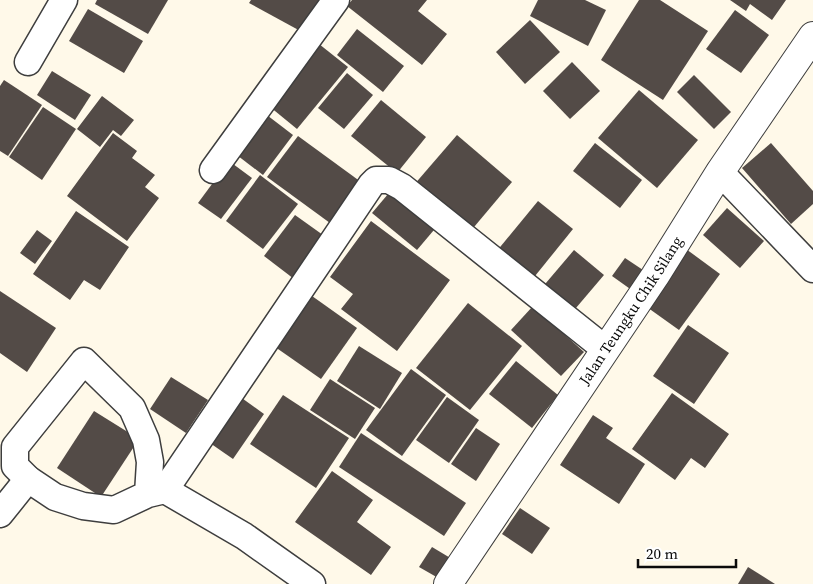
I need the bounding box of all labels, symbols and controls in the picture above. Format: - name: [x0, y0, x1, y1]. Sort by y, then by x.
- street label: Jalan Teungku Chik Silang: [573, 232, 687, 390]
- scale bar: [638, 536, 736, 568]
- text: 20 m: [646, 543, 678, 564]

